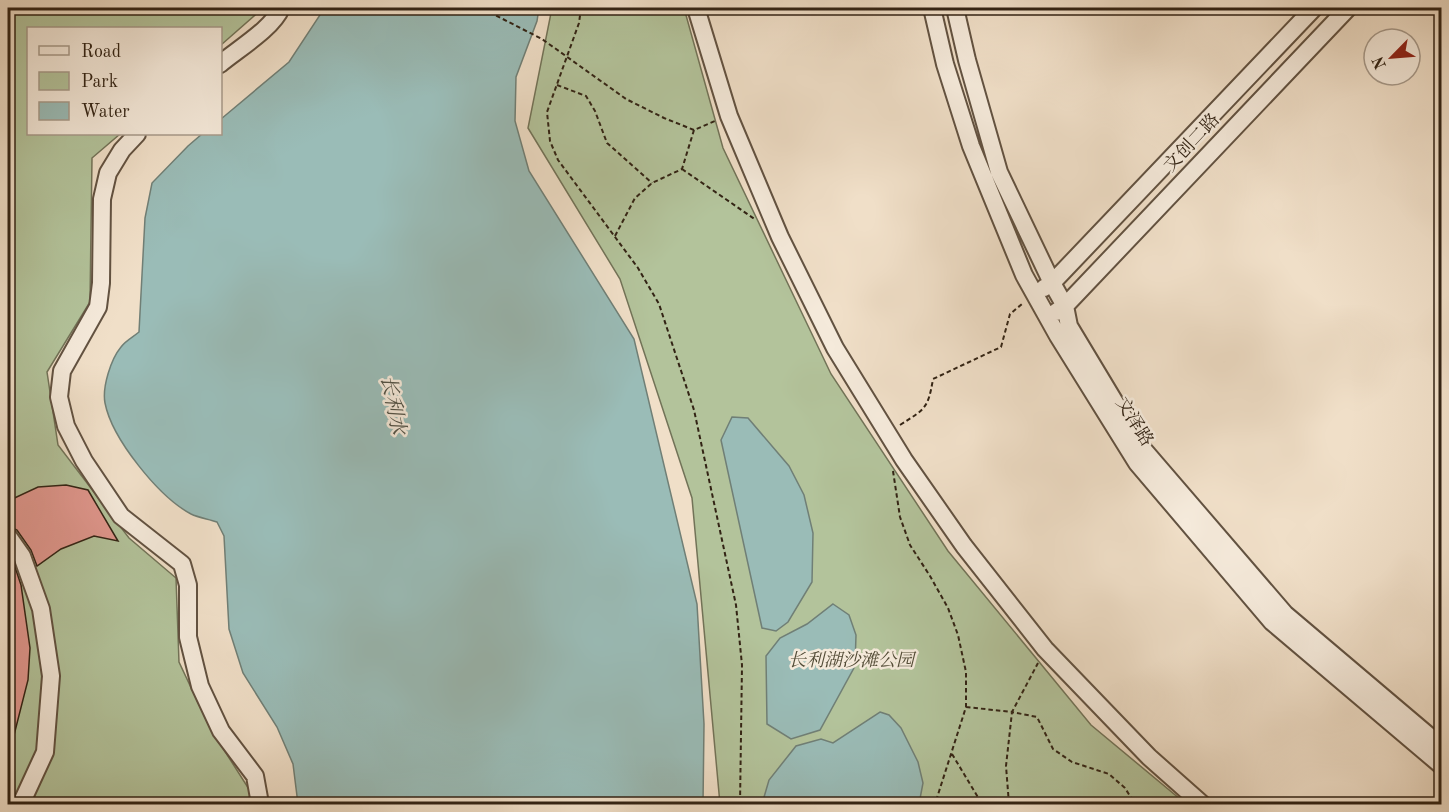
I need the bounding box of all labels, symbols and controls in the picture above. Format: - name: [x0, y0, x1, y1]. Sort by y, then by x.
- legend: [27, 27, 222, 135]
- north arrow: [1362, 27, 1422, 87]
- text: Road: [81, 43, 121, 61]
- text: N: [1370, 53, 1390, 71]
- text: Park: [81, 73, 118, 91]
- text: Water: [81, 103, 130, 121]
- street label: 文创二路: [1159, 109, 1223, 175]
- water label: 长利水: [376, 373, 410, 438]
- street label: 文泽路: [1112, 393, 1158, 450]
- park label: 长利湖沙滩公园: [788, 650, 917, 670]

